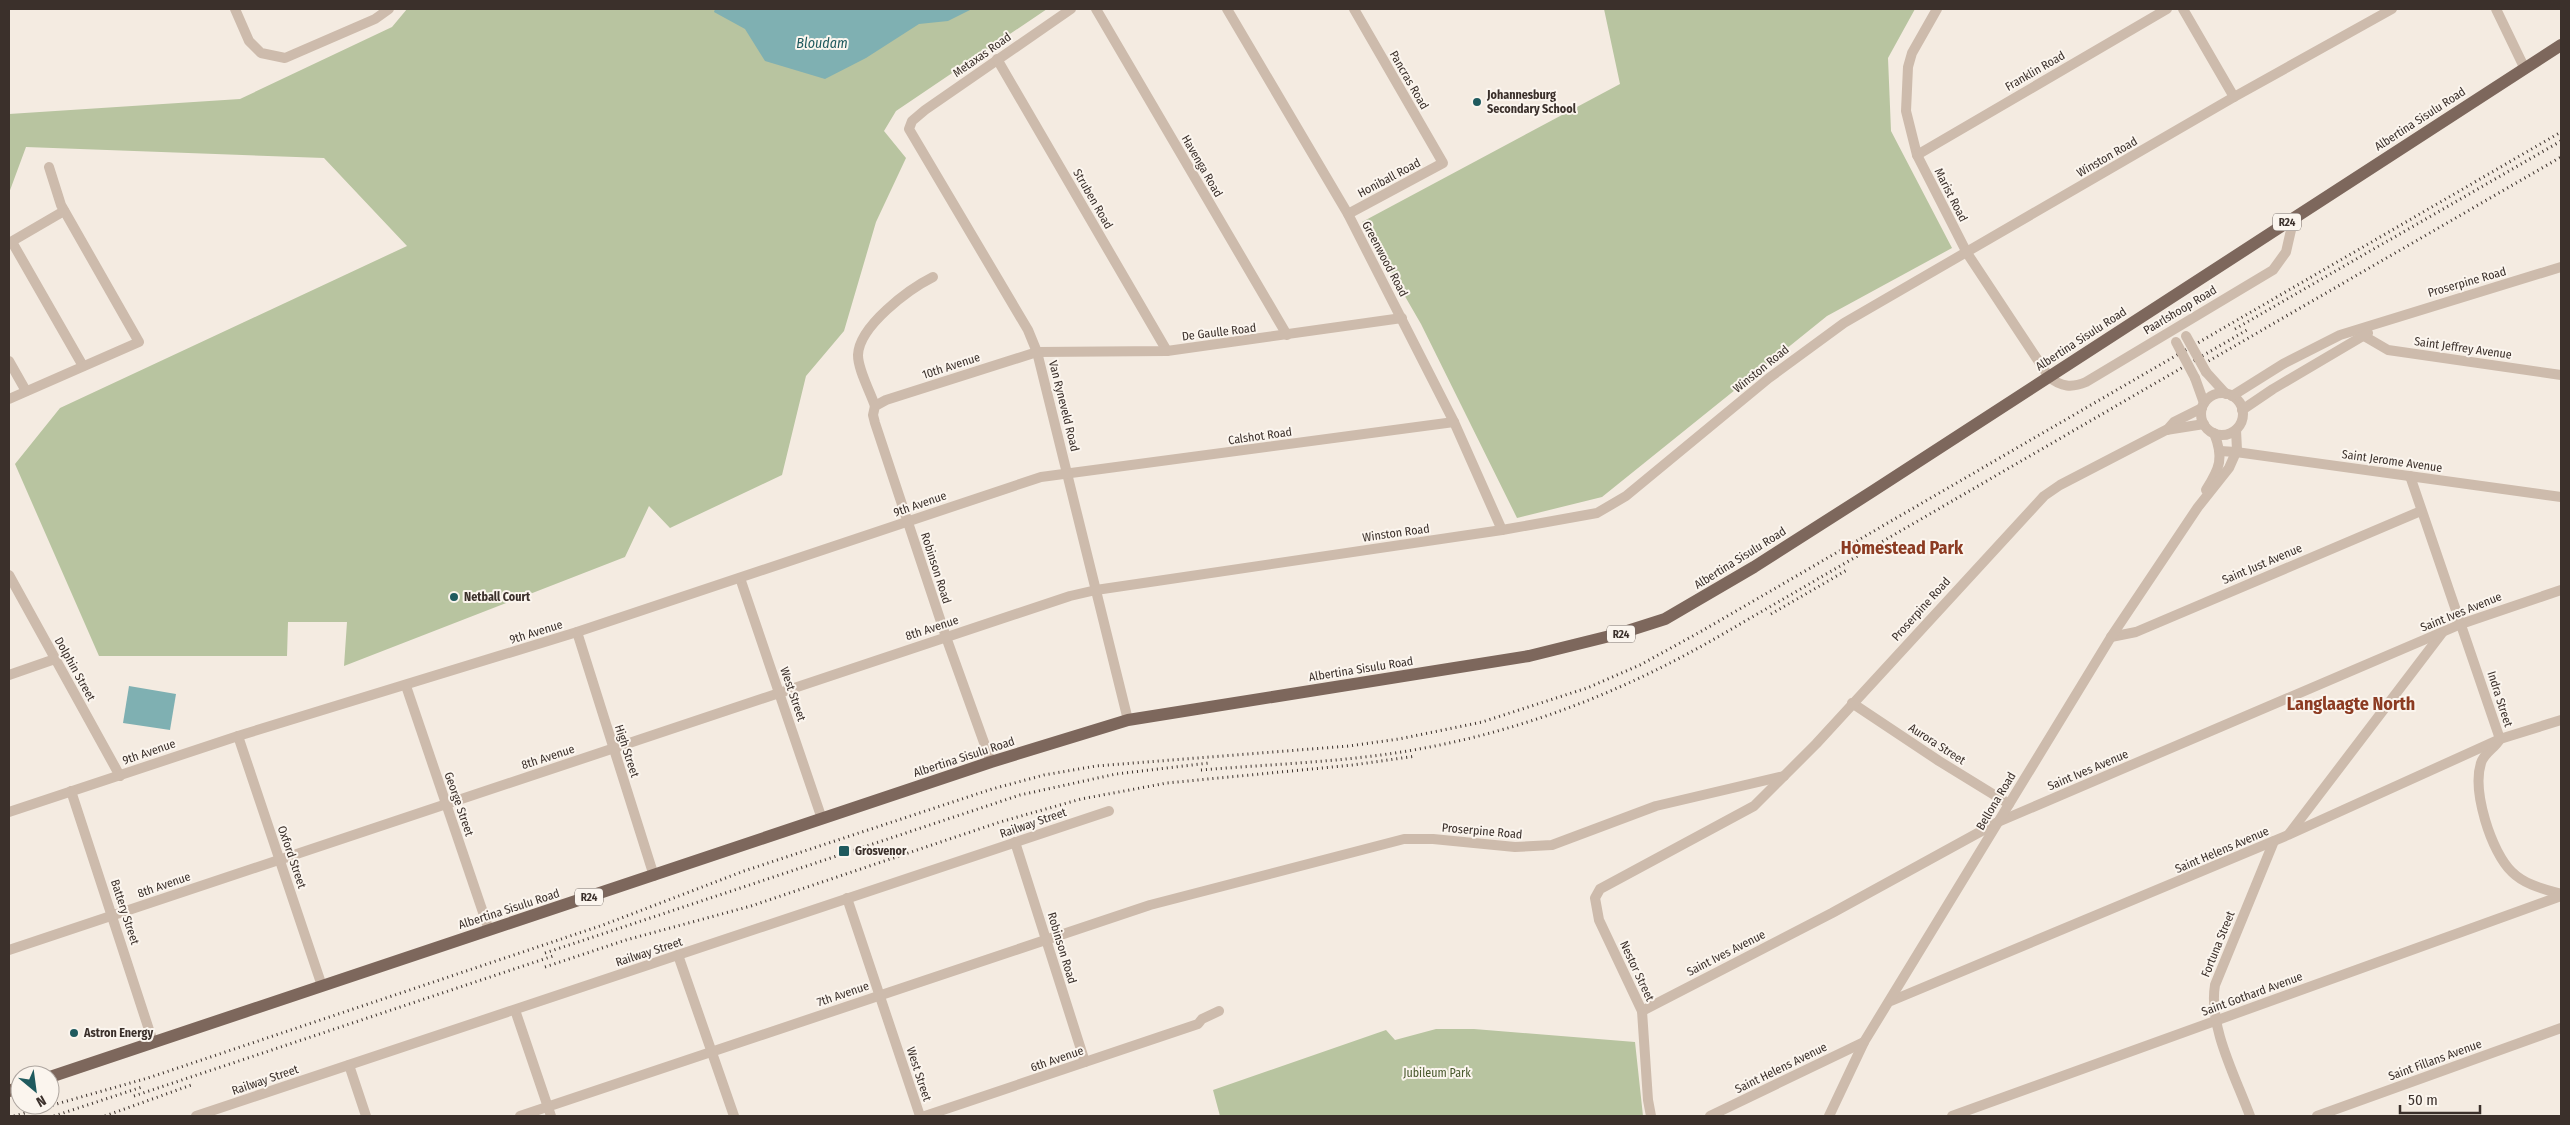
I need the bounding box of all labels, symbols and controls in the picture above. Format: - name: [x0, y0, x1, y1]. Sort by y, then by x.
- street label: Metaxas Road: [950, 30, 1014, 80]
- water label: Bloudam: [796, 35, 848, 52]
- street label: Pancras Road: [1387, 48, 1431, 112]
- street label: Franklin Road: [2003, 48, 2067, 94]
- street label: Albertina Sisulu Road: [2372, 84, 2468, 154]
- place label: Johannesburg Secondary School: [1486, 88, 1577, 116]
- marker: Johannesburg Secondary School: [1471, 96, 1483, 108]
- street label: Havenga Road: [1179, 132, 1225, 200]
- street label: Winston Road: [2074, 134, 2140, 180]
- street label: Honiball Road: [1355, 156, 1423, 200]
- street label: Marist Road: [1932, 166, 1970, 224]
- street label: Struben Road: [1070, 167, 1116, 231]
- road number: R24: [2273, 213, 2301, 230]
- street label: Greenwood Road: [1359, 219, 1411, 299]
- street label: Proserpine Road: [2426, 264, 2508, 300]
- street label: Paarlshoop Road: [2141, 283, 2219, 337]
- street label: Albertina Sisulu Road: [2033, 304, 2129, 374]
- street label: De Gaulle Road: [1181, 321, 1257, 343]
- street label: Saint Jeffrey Avenue: [2413, 334, 2513, 362]
- street label: Winston Road: [1730, 342, 1792, 396]
- street label: 10th Avenue: [920, 350, 982, 382]
- street label: Van Ryneveld Road: [1046, 359, 1082, 453]
- street label: Calshot Road: [1227, 425, 1293, 447]
- street label: Saint Jerome Avenue: [2341, 447, 2443, 475]
- street label: 9th Avenue: [892, 488, 948, 520]
- street label: Winston Road: [1362, 521, 1430, 545]
- street label: Albertina Sisulu Road: [1692, 524, 1788, 592]
- street label: Robinson Road: [918, 531, 954, 605]
- district label: Homestead Park: [1841, 537, 1964, 559]
- street label: Saint Just Avenue: [2220, 541, 2304, 587]
- street label: Proserpine Road: [1889, 574, 1953, 644]
- street label: Saint Ives Avenue: [2418, 589, 2504, 635]
- place label: Netball Court: [464, 590, 531, 604]
- marker: Netball Court: [448, 591, 460, 603]
- street label: 8th Avenue: [904, 613, 960, 643]
- street label: 9th Avenue: [508, 617, 564, 647]
- road number: R24: [1607, 626, 1635, 642]
- street label: Dolphin Street: [52, 635, 98, 703]
- street label: Albertina Sisulu Road: [1308, 654, 1414, 684]
- street label: West Street: [777, 665, 809, 723]
- street label: Indra Street: [2484, 669, 2516, 729]
- district label: Langlaagte North: [2287, 693, 2415, 715]
- street label: Aurora Street: [1906, 720, 1968, 768]
- street label: High Street: [612, 723, 642, 779]
- street label: Albertina Sisulu Road: [912, 734, 1016, 780]
- street label: 9th Avenue: [121, 736, 177, 768]
- street label: 8th Avenue: [520, 742, 576, 772]
- street label: Saint Ives Avenue: [2046, 747, 2131, 793]
- street label: George Street: [442, 770, 477, 838]
- street label: Bellona Road: [1973, 770, 2019, 832]
- street label: Railway Street: [998, 805, 1068, 841]
- street label: Proserpine Road: [1441, 821, 1523, 841]
- street label: Oxford Street: [275, 824, 309, 890]
- street label: Saint Helens Avenue: [2173, 824, 2271, 876]
- marker: Grosvenor: [837, 844, 851, 858]
- place label: Grosvenor: [855, 844, 907, 858]
- street label: 8th Avenue: [136, 869, 192, 901]
- street label: Battery Street: [108, 878, 142, 947]
- street label: Albertina Sisulu Road: [457, 886, 561, 932]
- road number: R24: [575, 889, 603, 906]
- street label: Fortuna Street: [2198, 909, 2238, 979]
- street label: Robinson Road: [1045, 911, 1079, 985]
- street label: Saint Ives Avenue: [1684, 927, 1768, 979]
- street label: Railway Street: [614, 935, 684, 969]
- street label: Nestor Street: [1617, 939, 1657, 1003]
- street label: Saint Gothard Avenue: [2200, 969, 2304, 1019]
- street label: 7th Avenue: [815, 979, 871, 1009]
- place label: Astron Energy: [83, 1026, 153, 1040]
- marker: Astron Energy: [68, 1027, 80, 1039]
- street label: Saint Fillans Avenue: [2386, 1037, 2484, 1083]
- street label: Saint Helens Avenue: [1733, 1040, 1829, 1096]
- street label: 6th Avenue: [1029, 1043, 1085, 1075]
- street label: West Street: [904, 1045, 934, 1103]
- street label: Railway Street: [230, 1062, 300, 1098]
- north arrow: [10, 1065, 60, 1115]
- park label: Jubileum Park: [1403, 1066, 1471, 1080]
- scale bar: [2400, 1082, 2480, 1114]
- text: N: [33, 1091, 49, 1110]
- text: 50 m: [2408, 1091, 2438, 1109]

